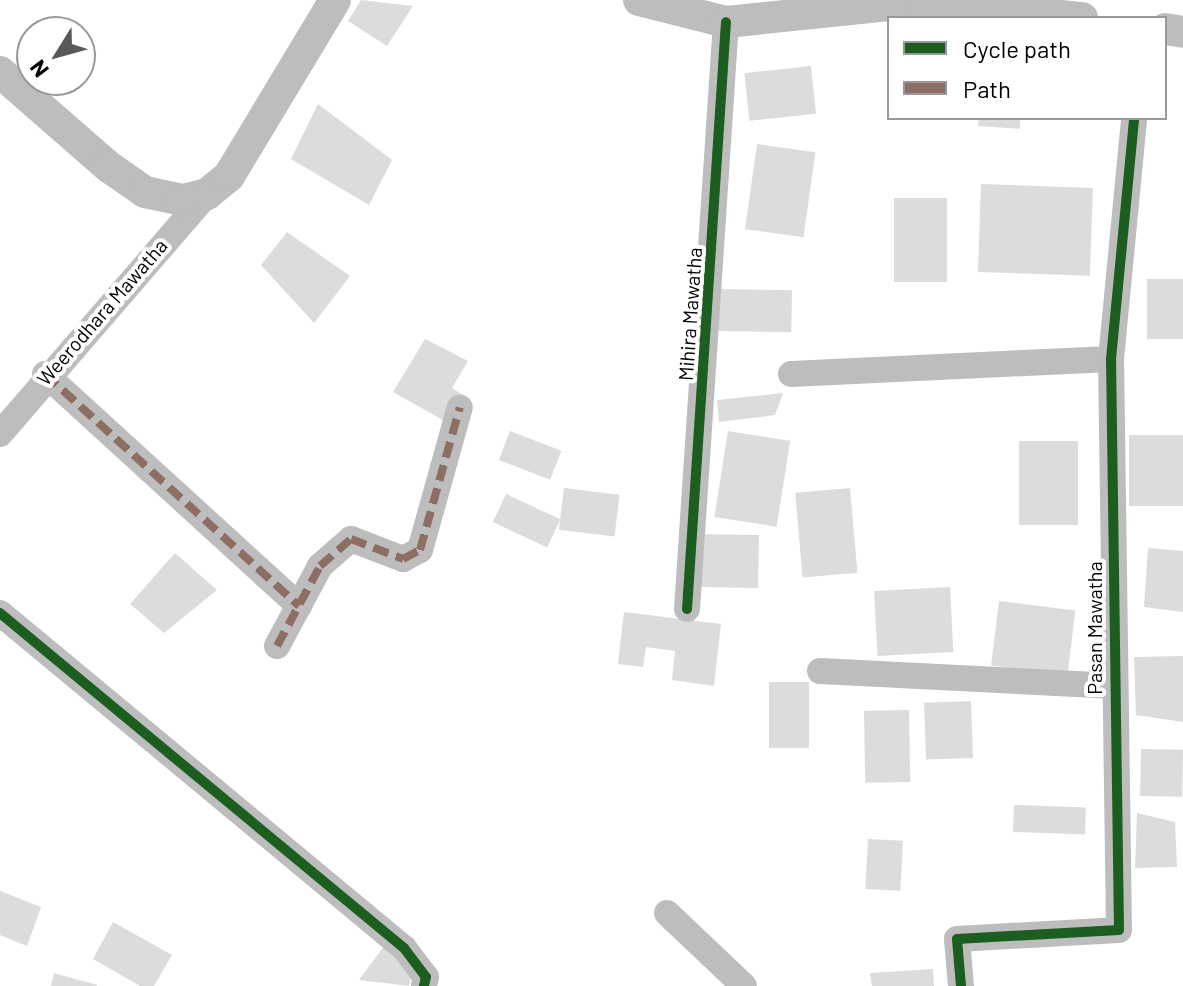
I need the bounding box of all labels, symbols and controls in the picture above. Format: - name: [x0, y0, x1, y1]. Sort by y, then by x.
- north arrow: [16, 16, 96, 96]
- legend: [887, 16, 1167, 120]
- text: Cycle path: [963, 34, 1071, 63]
- text: N: [24, 56, 53, 83]
- text: Path: [963, 74, 1011, 103]
- street label: Weerodhara Mawatha: [32, 234, 172, 390]
- street label: Mihira Mawatha: [673, 246, 707, 382]
- street label: Pasan Mawatha: [1082, 561, 1106, 695]

